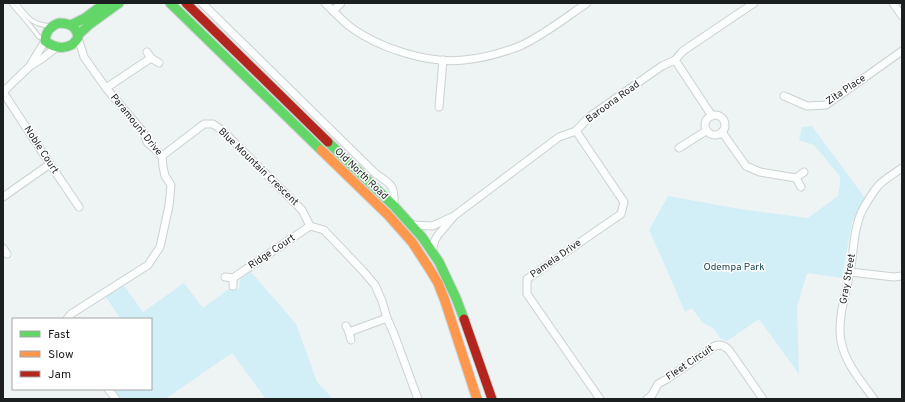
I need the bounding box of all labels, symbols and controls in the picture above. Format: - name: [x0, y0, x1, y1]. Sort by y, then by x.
- street label: Zita Place: [824, 72, 868, 108]
- street label: Baroona Road: [584, 78, 642, 126]
- street label: Paramount Drive: [107, 91, 165, 159]
- street label: Noble Court: [21, 124, 61, 176]
- street label: Blue Mountain Crescent: [215, 125, 301, 209]
- street label: Old North Road: [332, 145, 390, 203]
- street label: Ridge Court: [246, 231, 298, 272]
- street label: Pamela Drive: [528, 237, 584, 281]
- street label: Gray Street: [837, 253, 859, 305]
- park label: Odempa Park: [704, 261, 764, 274]
- legend: [12, 318, 152, 390]
- text: Fast: [48, 327, 70, 343]
- street label: Fleet Circuit: [664, 342, 716, 384]
- text: Slow: [48, 347, 74, 363]
- text: Jam: [48, 367, 71, 383]

